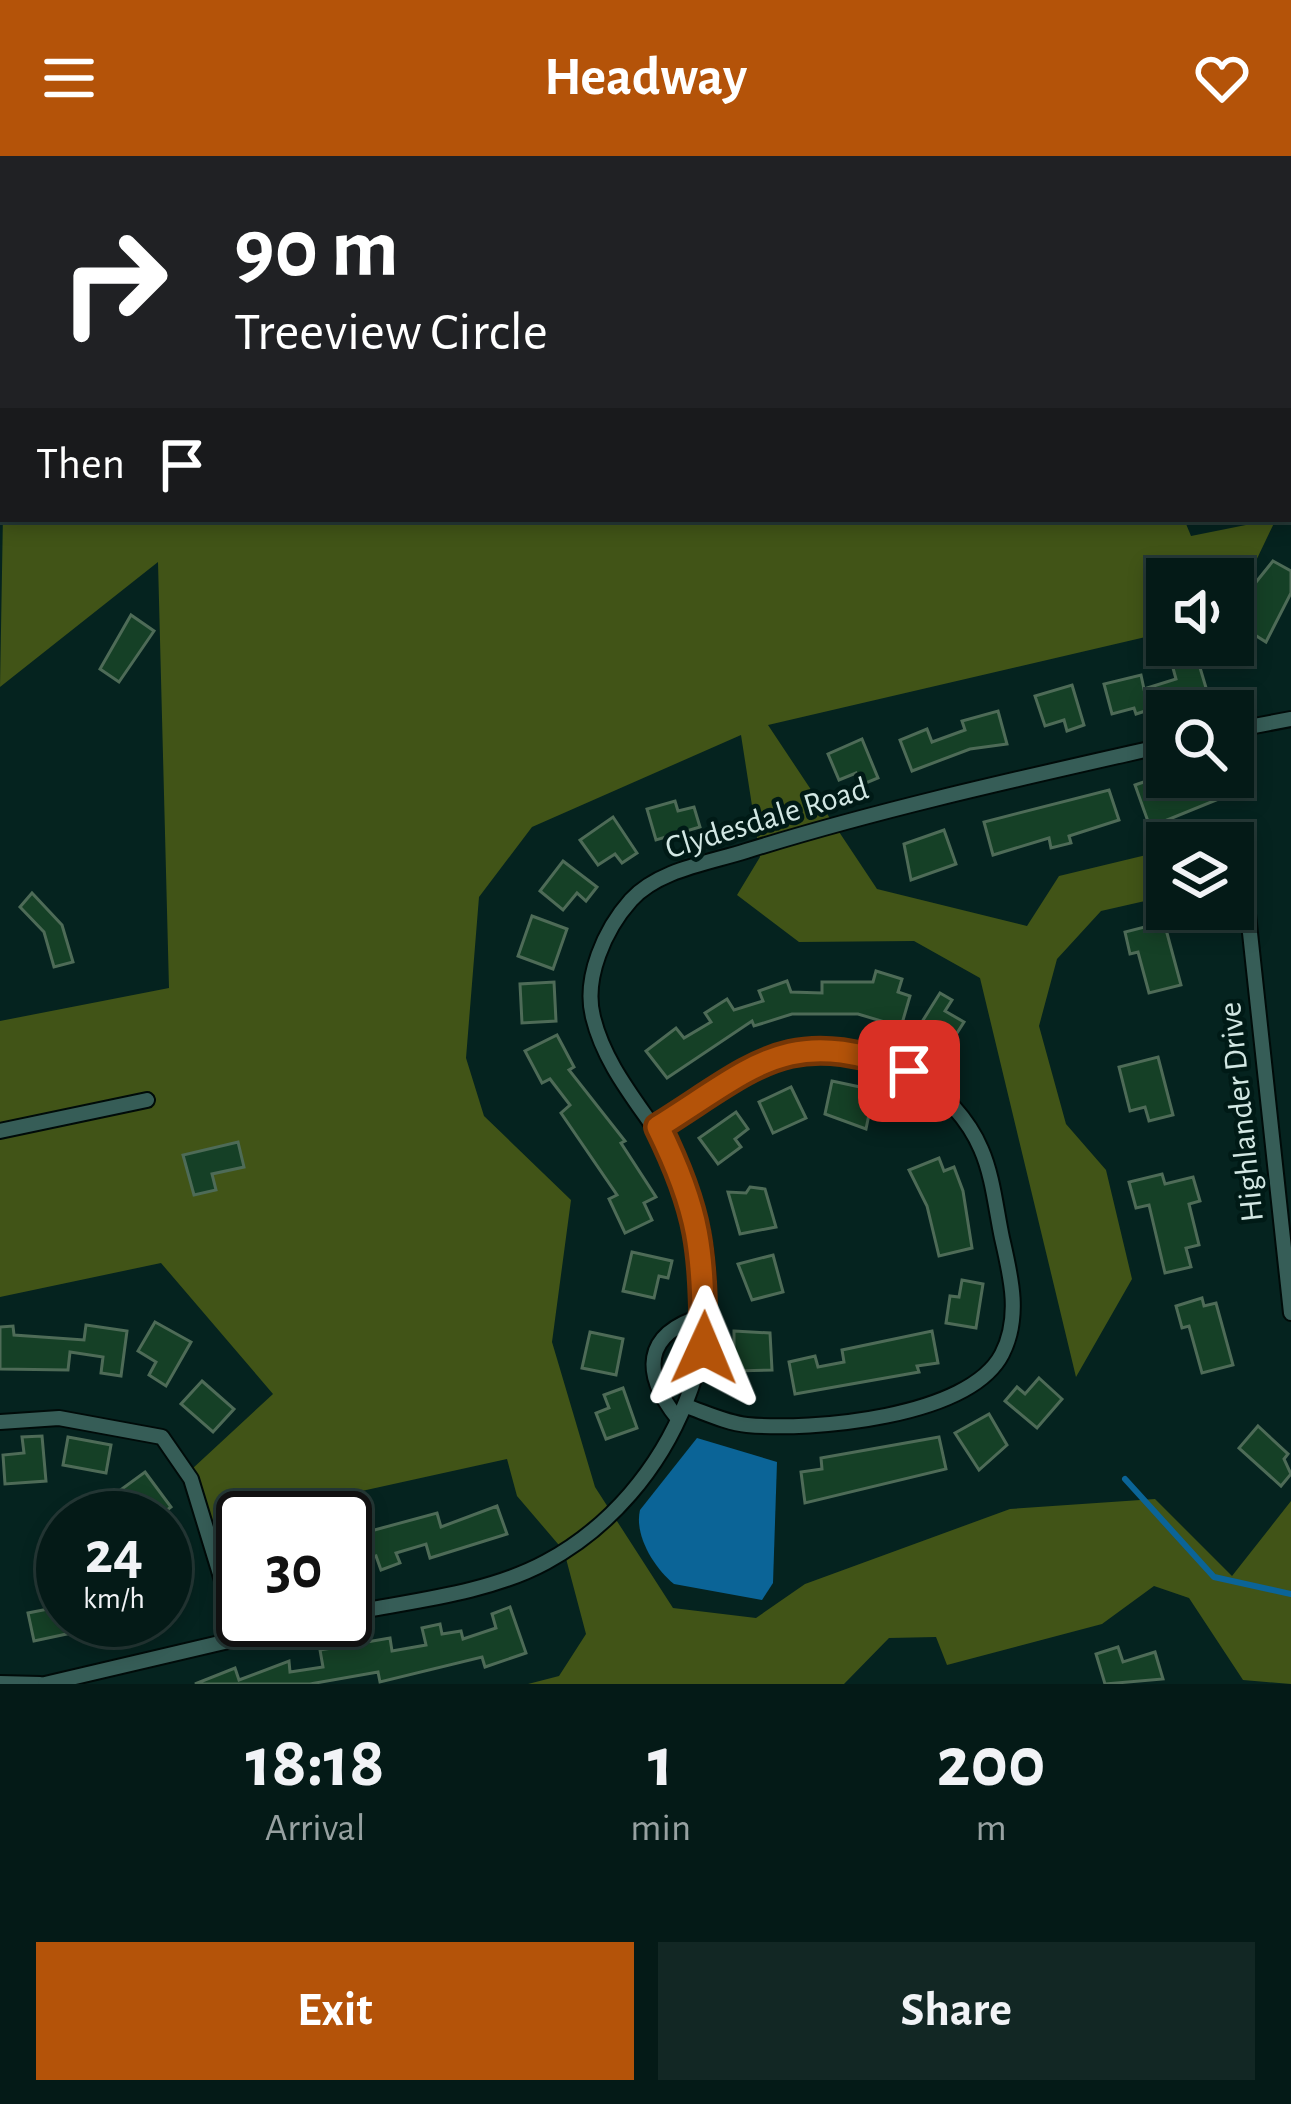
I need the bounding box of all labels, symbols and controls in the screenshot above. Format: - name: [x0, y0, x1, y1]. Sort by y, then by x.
- icon: menu: [36, 45, 102, 111]
- icon: heart: [1189, 45, 1255, 111]
- text: Headway: [544, 51, 747, 105]
- icon: right: [36, 204, 192, 360]
- text: 90 m: [234, 208, 399, 292]
- text: Treeview Circle: [234, 306, 548, 360]
- icon: arrive: [149, 432, 215, 498]
- text: Then: [36, 442, 125, 487]
- map controls: [1146, 558, 1254, 930]
- button: sound: [1146, 558, 1254, 666]
- button: search: [1146, 690, 1254, 798]
- street label: Clydesdale Road: [662, 772, 872, 866]
- button: layers: [1146, 822, 1254, 930]
- street label: Highlander Drive: [1214, 1000, 1270, 1224]
- pin: [858, 1020, 960, 1122]
- icon: arrive: [876, 1038, 942, 1104]
- position arrow: [641, 1285, 767, 1411]
- speed limit sign: 30: [216, 1491, 372, 1647]
- text: 24: [85, 1524, 143, 1584]
- text: km/h: [83, 1584, 145, 1614]
- text: 18:18: [245, 1727, 385, 1799]
- text: 1: [648, 1727, 674, 1799]
- text: 200: [937, 1727, 1045, 1799]
- text: Arrival: [265, 1809, 365, 1848]
- text: min: [630, 1809, 691, 1848]
- text: m: [975, 1809, 1007, 1848]
- button: Exit: [36, 1942, 634, 2080]
- button: Share: [658, 1942, 1255, 2080]

